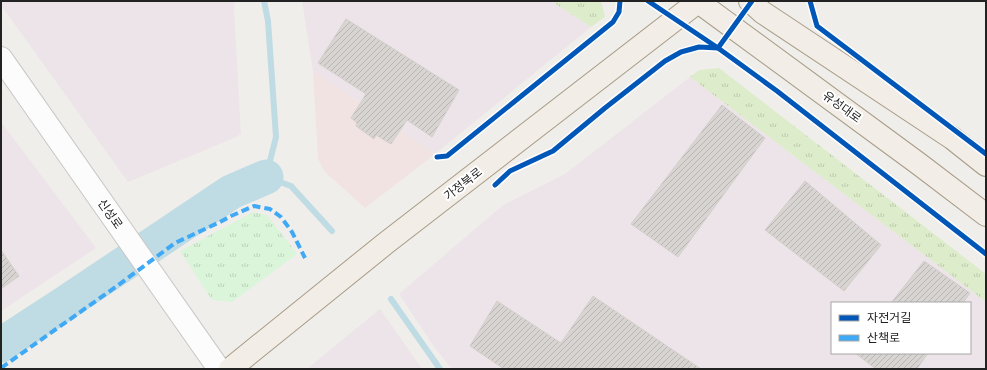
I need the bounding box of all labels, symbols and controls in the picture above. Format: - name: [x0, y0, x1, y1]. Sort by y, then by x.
- street label: 유성대로: [820, 88, 864, 126]
- street label: 가정북로: [441, 165, 485, 203]
- street label: 신성로: [95, 196, 125, 232]
- legend: [831, 302, 971, 354]
- text: 자전거길: [867, 311, 911, 325]
- text: 산책로: [867, 331, 900, 345]

